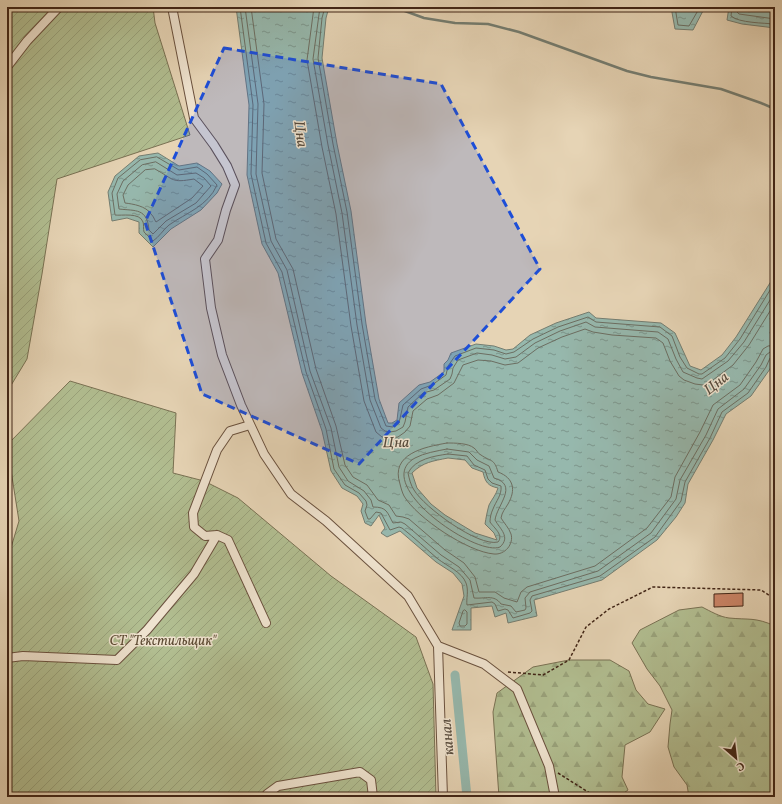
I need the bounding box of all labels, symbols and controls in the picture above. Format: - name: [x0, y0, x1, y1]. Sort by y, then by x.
- water label: Цна: [287, 120, 312, 149]
- water label: Цна: [700, 368, 734, 401]
- water label: Цна: [383, 433, 409, 454]
- park label: СТ "Текстильщик": [110, 632, 218, 651]
- water label: канал: [436, 718, 461, 756]
- north arrow: [716, 738, 756, 778]
- text: С: [733, 757, 747, 774]

